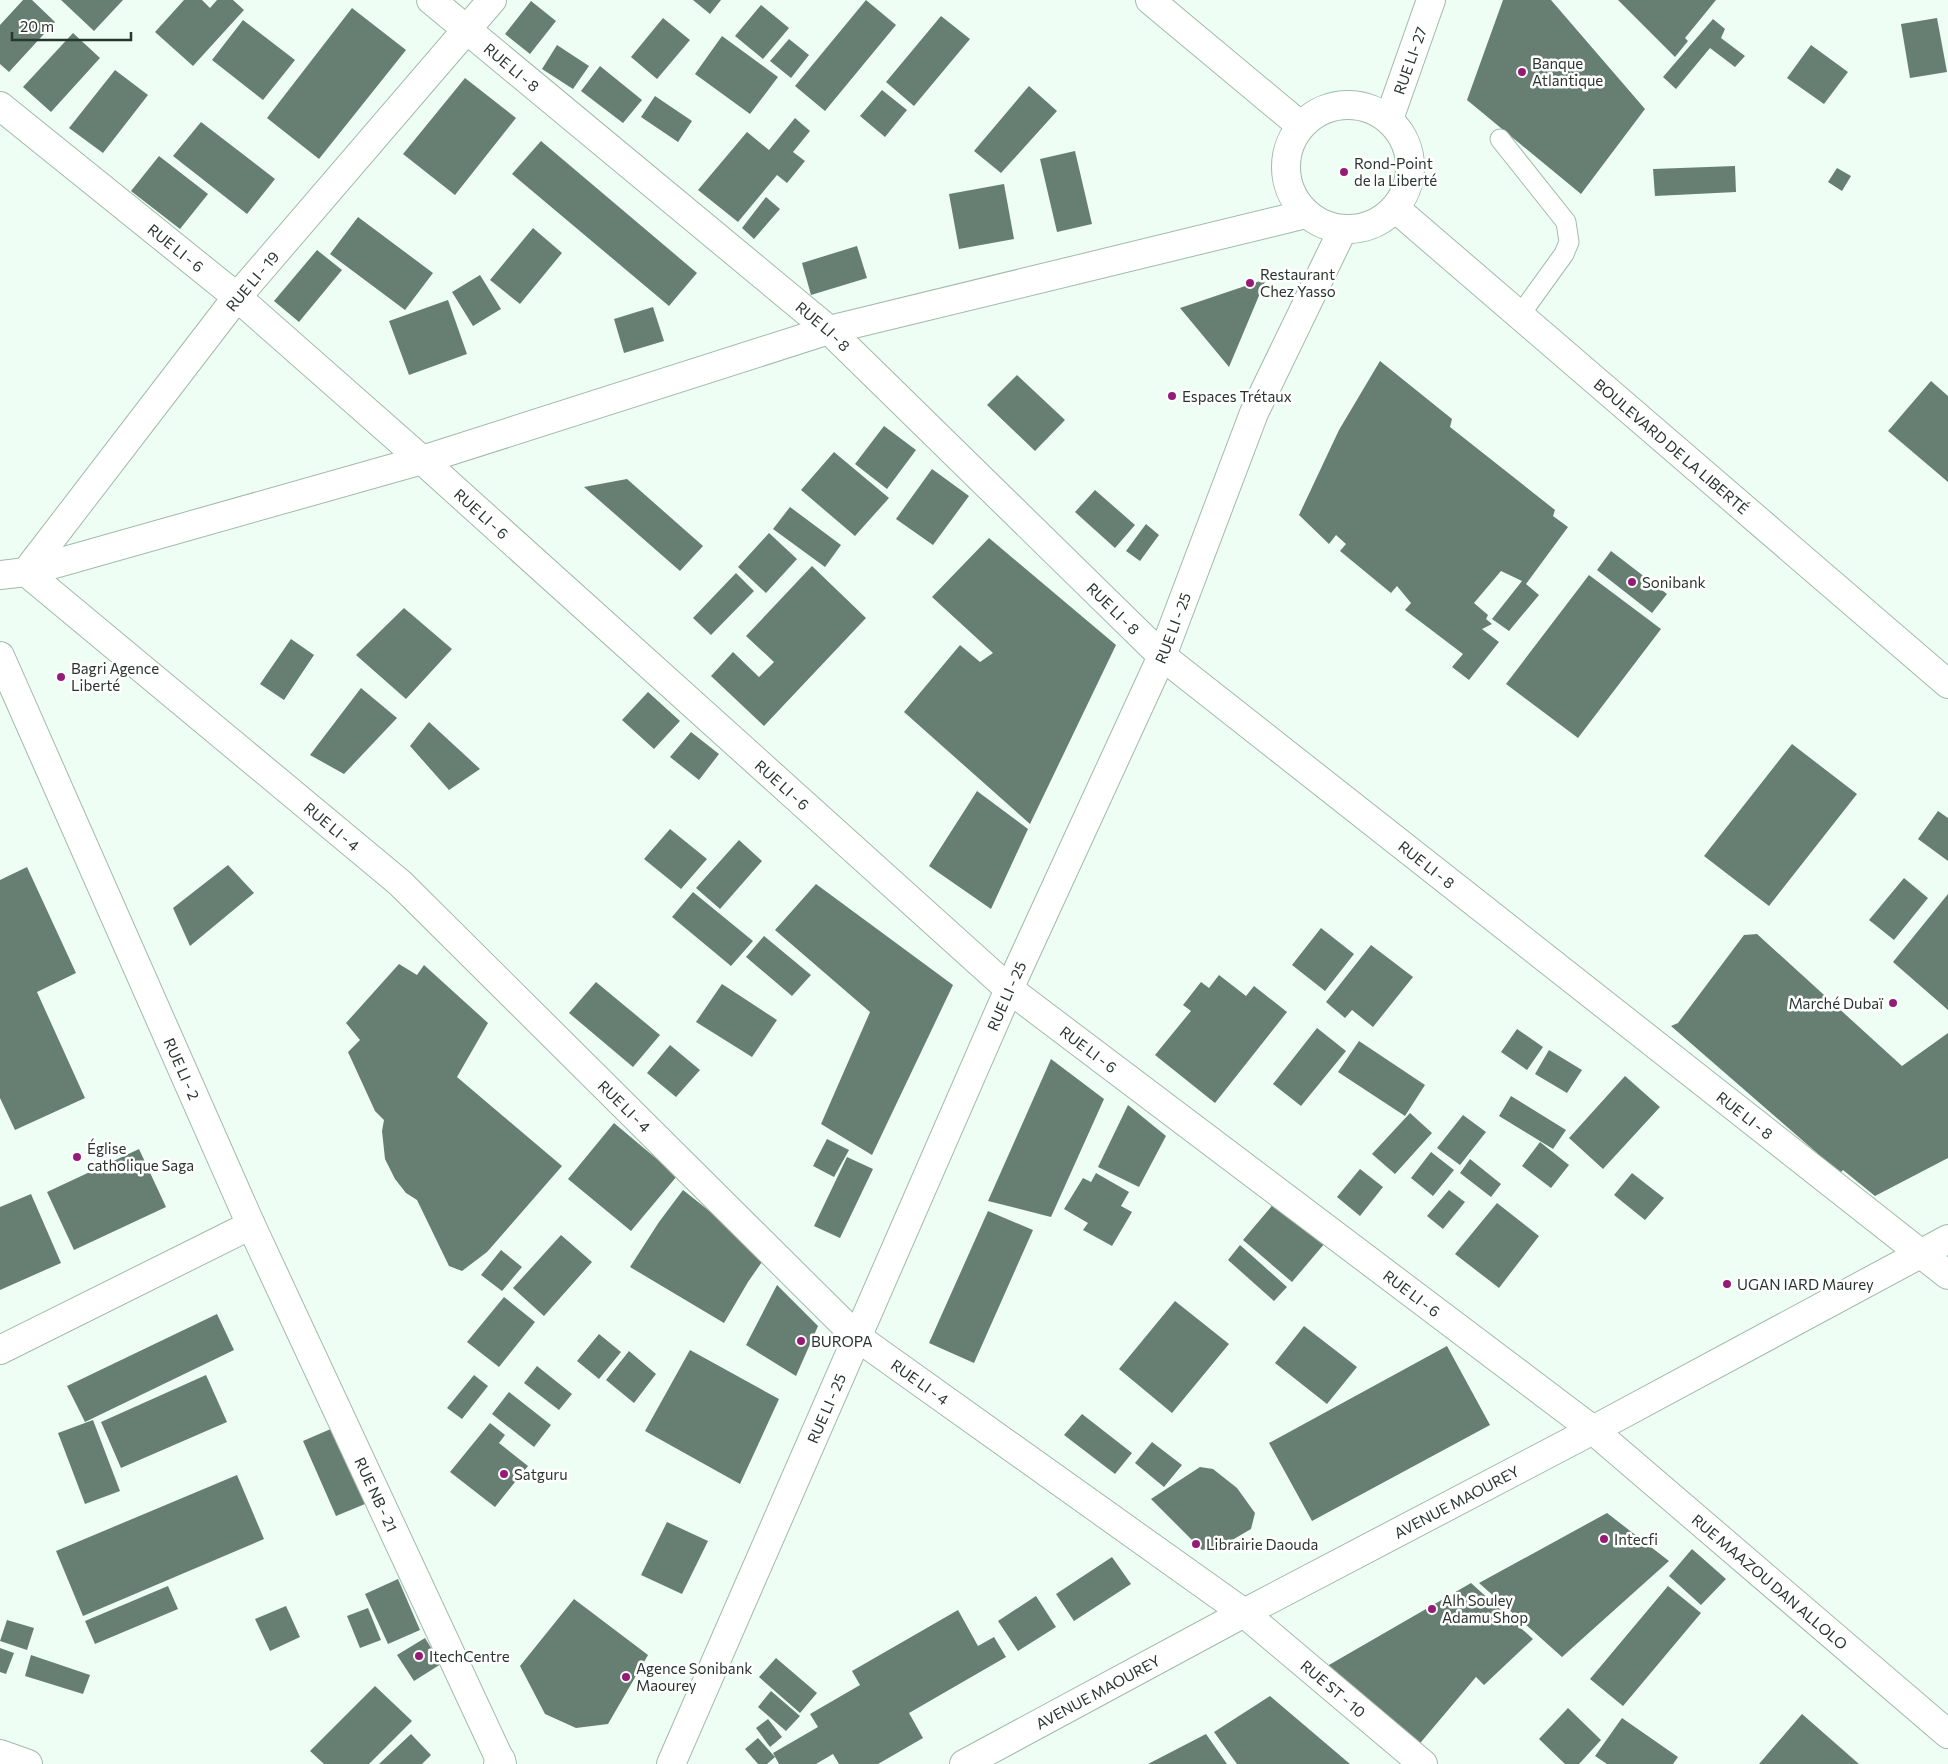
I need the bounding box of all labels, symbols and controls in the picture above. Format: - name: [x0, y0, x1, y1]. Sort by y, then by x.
- scale bar: [12, 10, 131, 42]
- text: 20 m: [20, 17, 54, 35]
- street label: RUE LI- 27: [1389, 24, 1430, 97]
- street label: RUE LI - 8: [480, 39, 543, 95]
- place label: Banque Atlantique: [1532, 54, 1603, 89]
- marker: Banque Atlantique: [1516, 66, 1528, 78]
- place label: Rond-Point de la Liberté: [1354, 154, 1437, 189]
- marker: Rond-Point de la Liberté: [1338, 166, 1350, 178]
- street label: RUE LI - 6: [144, 220, 208, 276]
- street label: RUE LI - 19: [222, 247, 282, 315]
- place label: Restaurant Chez Yasso: [1260, 265, 1336, 300]
- marker: Restaurant Chez Yasso: [1244, 277, 1256, 289]
- street label: RUE LI - 8: [792, 297, 854, 355]
- street label: BOULEVARD DE LA LIBERTÉ: [1591, 375, 1753, 518]
- place label: Espaces Trétaux: [1182, 387, 1292, 405]
- marker: Espaces Trétaux: [1166, 390, 1178, 402]
- street label: RUE LI - 6: [451, 485, 512, 543]
- place label: Sonibank: [1642, 573, 1706, 591]
- marker: Sonibank: [1626, 576, 1638, 588]
- street label: RUE LI - 8: [1083, 579, 1143, 638]
- street label: RUE LI - 25: [1151, 590, 1194, 666]
- place label: Bagri Agence Liberté: [71, 659, 159, 694]
- marker: Bagri Agence Liberté: [55, 671, 67, 683]
- street label: RUE LI - 6: [752, 756, 813, 814]
- street label: RUE LI - 4: [301, 798, 363, 855]
- street label: RUE LI - 8: [1395, 837, 1458, 892]
- street label: RUE LI - 25: [983, 958, 1030, 1034]
- place label: Marché Dubaï: [1788, 994, 1884, 1012]
- marker: Marché Dubaï: [1887, 997, 1899, 1009]
- street label: RUE LI - 6: [1057, 1022, 1121, 1076]
- street label: RUE LI - 2: [161, 1035, 204, 1102]
- street label: RUE LI - 4: [595, 1076, 654, 1136]
- street label: RUE LI - 8: [1713, 1087, 1777, 1143]
- place label: Église catholique Saga: [87, 1138, 194, 1174]
- marker: Église catholique Saga: [71, 1151, 83, 1163]
- street label: RUE LI - 6: [1380, 1266, 1444, 1320]
- place label: UGAN IARD Maurey: [1737, 1275, 1874, 1293]
- marker: UGAN IARD Maurey: [1721, 1278, 1733, 1290]
- place label: BUROPA: [811, 1332, 873, 1350]
- marker: BUROPA: [795, 1335, 807, 1347]
- street label: RUE LI - 4: [888, 1355, 952, 1409]
- street label: RUE LI - 25: [803, 1371, 849, 1446]
- street label: RUE NB - 21: [351, 1454, 402, 1535]
- street label: AVENUE MAOUREY: [1391, 1461, 1522, 1542]
- place label: Satguru: [514, 1465, 568, 1483]
- marker: Satguru: [498, 1468, 510, 1480]
- street label: RUE MAAZOU DAN ALLOLO: [1689, 1510, 1851, 1653]
- place label: Intecfi: [1614, 1530, 1658, 1548]
- marker: Intecfi: [1598, 1533, 1610, 1545]
- place label: Librairie Daouda: [1206, 1535, 1318, 1553]
- marker: Librairie Daouda: [1190, 1538, 1202, 1550]
- place label: Alh Souley Adamu Shop: [1442, 1591, 1528, 1626]
- marker: Alh Souley Adamu Shop: [1426, 1603, 1438, 1615]
- place label: ItechCentre: [429, 1647, 510, 1665]
- marker: ItechCentre: [413, 1650, 425, 1662]
- street label: AVENUE MAOUREY: [1032, 1651, 1163, 1733]
- street label: RUE ST - 10: [1297, 1656, 1369, 1721]
- place label: Agence Sonibank Maourey: [636, 1659, 752, 1694]
- marker: Agence Sonibank Maourey: [620, 1671, 632, 1683]

